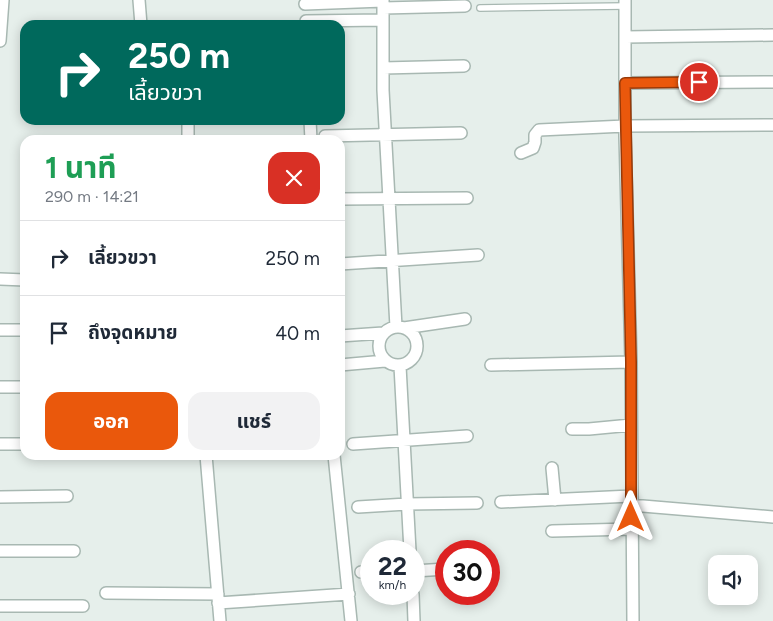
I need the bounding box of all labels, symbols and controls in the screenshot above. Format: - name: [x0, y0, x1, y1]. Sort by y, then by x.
- text: 250 m: [128, 35, 230, 77]
- icon: right: [45, 40, 110, 105]
- pin: [678, 61, 720, 103]
- icon: arrive: [685, 68, 713, 96]
- text: เลี้ยวขวา: [128, 79, 203, 106]
- text: 1 นาที: [45, 149, 117, 186]
- button: close: [268, 152, 320, 204]
- text: 290 m · 14:21: [45, 187, 139, 206]
- icon: right: [45, 244, 73, 272]
- text: เลี้ยวขวา: [88, 246, 157, 269]
- text: 250 m: [265, 247, 320, 270]
- icon: arrive: [45, 319, 73, 347]
- text: ถึงจุดหมาย: [88, 321, 178, 344]
- text: 40 m: [275, 322, 320, 345]
- button: ออก: [45, 392, 178, 450]
- button: แชร์: [188, 392, 320, 450]
- position arrow: [604, 490, 656, 542]
- speed limit sign: 30: [435, 540, 500, 605]
- text: 22: [378, 551, 407, 581]
- map controls: [708, 555, 758, 605]
- button: sound: [708, 555, 758, 605]
- text: km/h: [379, 578, 406, 592]

